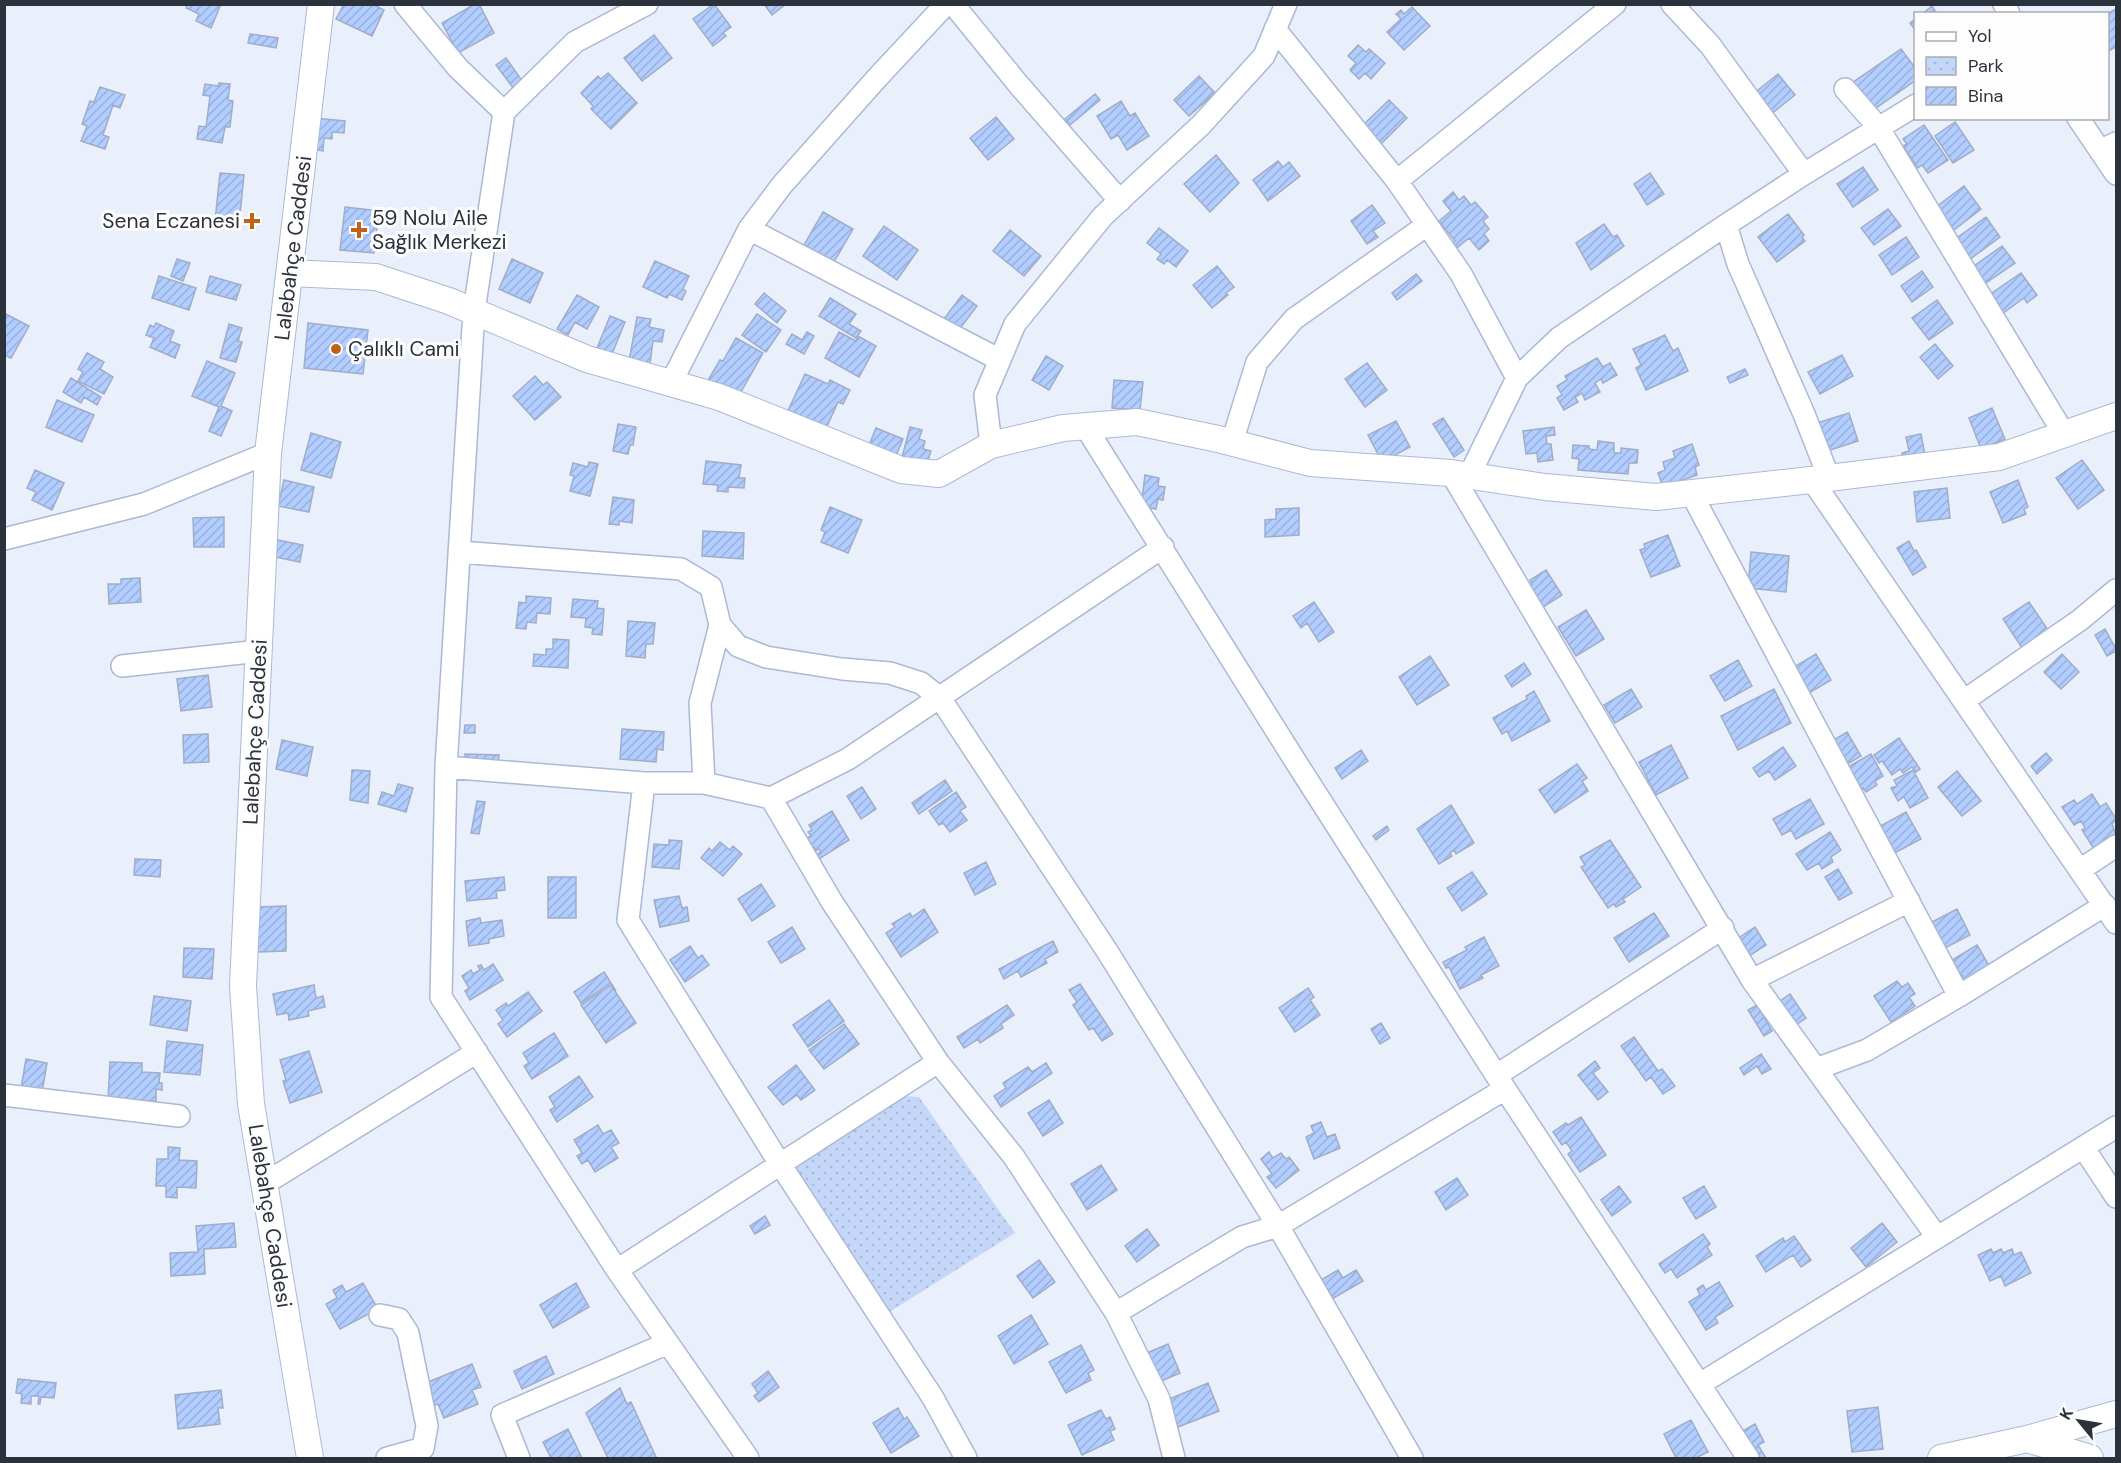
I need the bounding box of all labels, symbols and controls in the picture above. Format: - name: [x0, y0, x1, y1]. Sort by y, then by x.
- legend: [1914, 12, 2109, 120]
- text: Yol: [1968, 24, 1992, 48]
- text: Park: [1968, 54, 2004, 78]
- text: Bina: [1968, 84, 2003, 108]
- street label: Lalebahçe Caddesi: [268, 154, 318, 342]
- place label: 59 Nolu Aile Sağlık Merkezi: [372, 204, 507, 256]
- place label: Sena Eczanesi: [102, 207, 240, 235]
- marker: Sena Eczanesi: [245, 214, 259, 228]
- marker: 59 Nolu Aile Sağlık Merkezi: [350, 221, 368, 239]
- place label: Çalıklı Cami: [348, 335, 460, 363]
- marker: Çalıklı Cami: [329, 342, 343, 356]
- street label: Lalebahçe Caddesi: [236, 639, 274, 825]
- street label: Lalebahçe Caddesi: [242, 1122, 298, 1310]
- north arrow: [2049, 1391, 2109, 1451]
- text: K: [2055, 1404, 2078, 1424]

